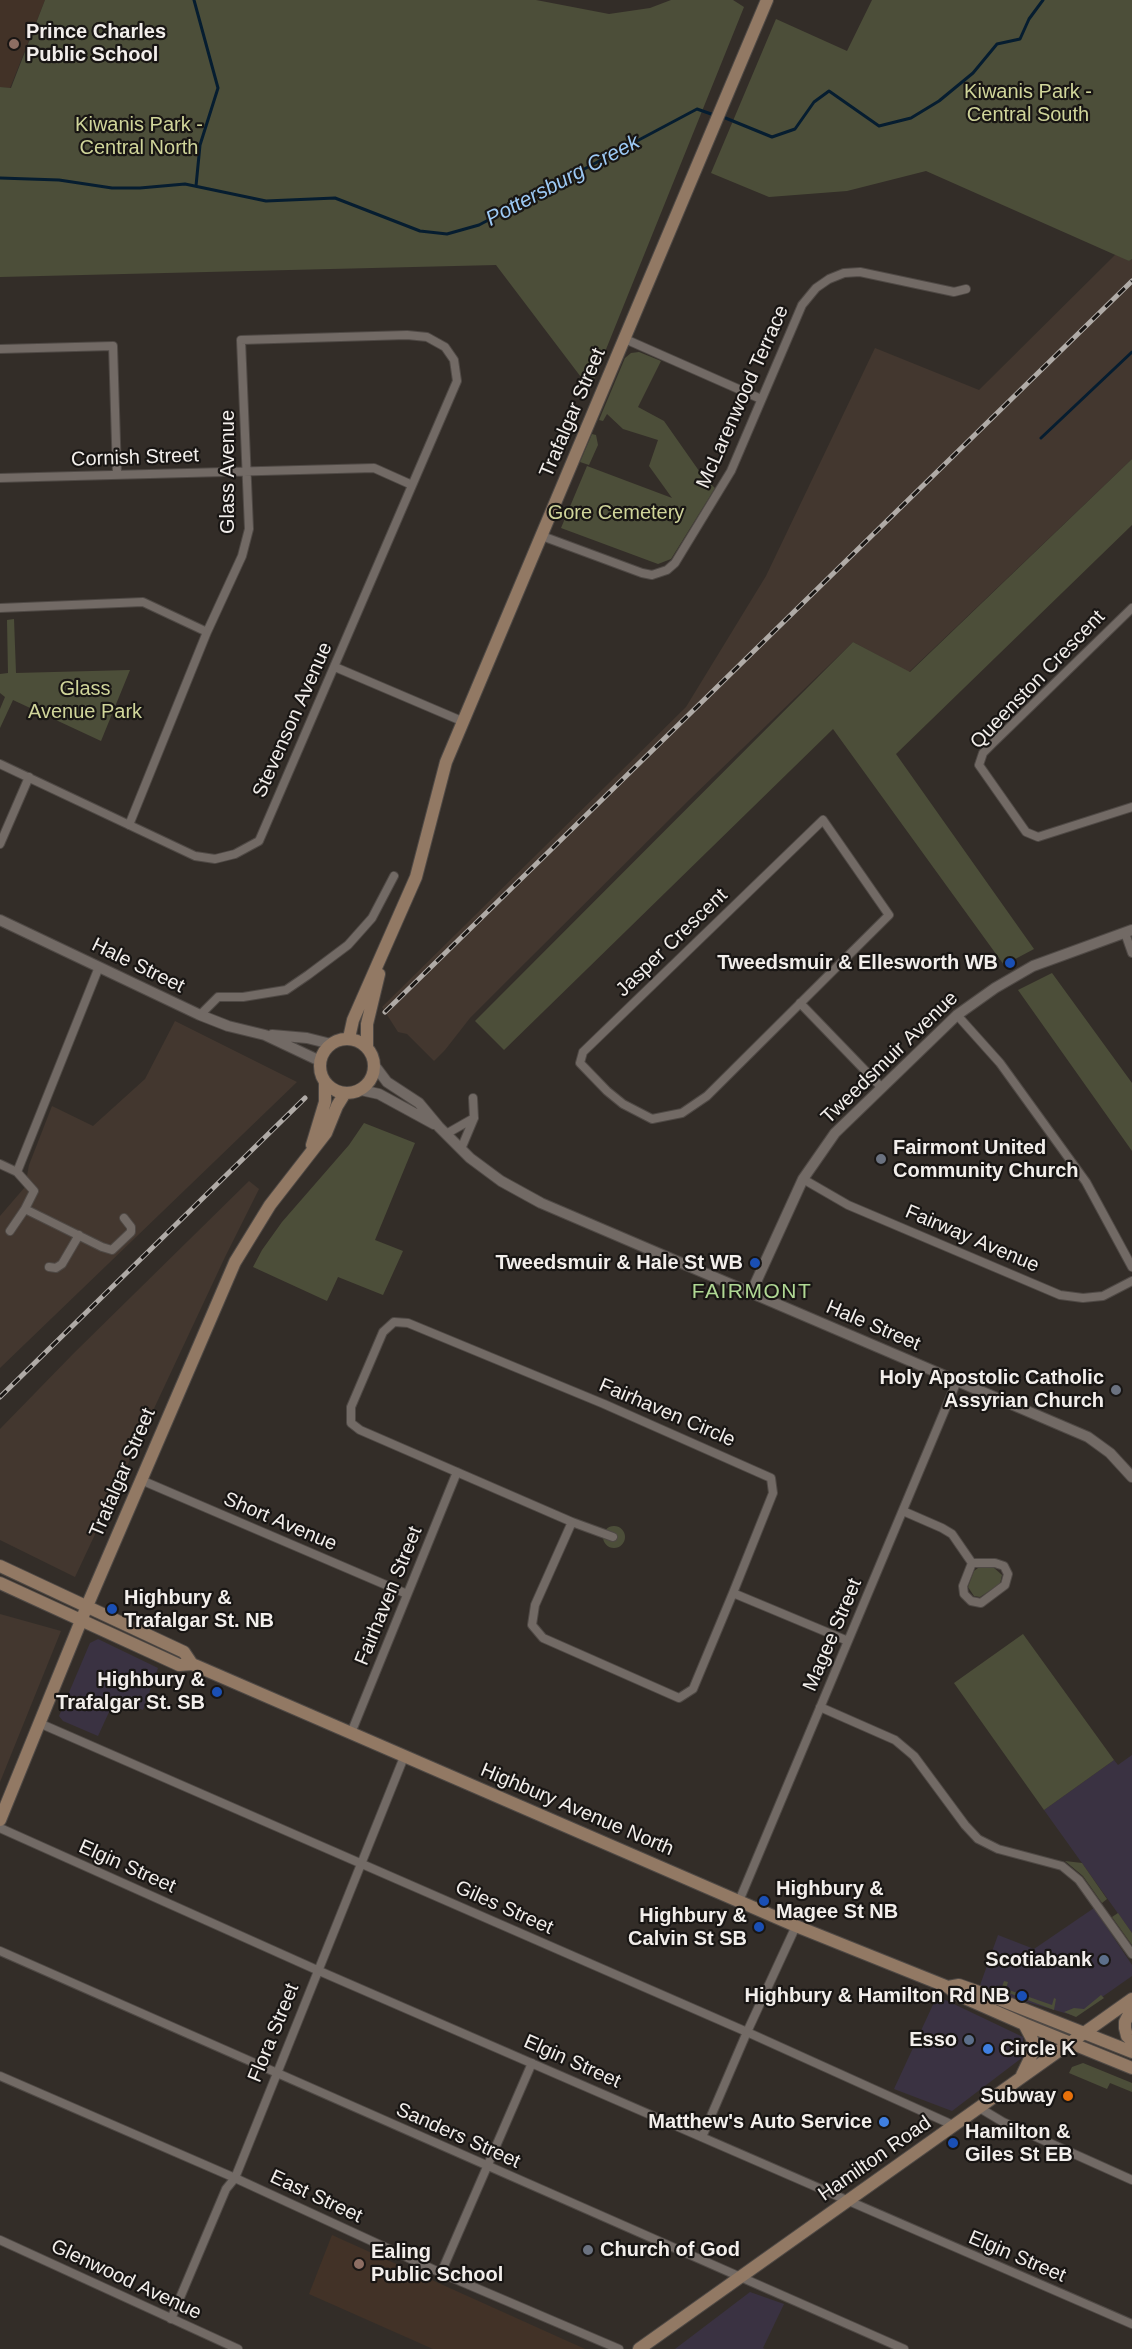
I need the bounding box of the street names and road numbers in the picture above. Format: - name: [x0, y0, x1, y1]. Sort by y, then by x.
- street label: McLarenwood Terrace: [692, 302, 794, 492]
- street label: Trafalgar Street: [535, 345, 611, 481]
- street label: Glass Avenue: [216, 410, 240, 534]
- street label: Cornish Street: [71, 444, 199, 472]
- street label: Queenston Crescent: [966, 606, 1110, 754]
- street label: Stevenson Avenue: [248, 639, 338, 801]
- street label: Jasper Crescent: [611, 884, 733, 1002]
- street label: Hale Street: [88, 933, 188, 999]
- street label: Tweedsmuir Avenue: [817, 987, 963, 1129]
- street label: Fairway Avenue: [901, 1200, 1043, 1278]
- street label: Hale Street: [822, 1295, 924, 1357]
- street label: Fairhaven Circle: [595, 1374, 739, 1452]
- street label: Trafalgar Street: [85, 1405, 161, 1541]
- street label: Short Avenue: [220, 1487, 340, 1557]
- street label: Fairhaven Street: [350, 1523, 428, 1669]
- street label: Magee Street: [798, 1575, 868, 1695]
- street label: Highbury Avenue North: [477, 1758, 677, 1862]
- street label: Elgin Street: [75, 1835, 179, 1899]
- street label: Giles Street: [451, 1876, 557, 1940]
- street label: Flora Street: [243, 1980, 305, 2086]
- street label: Elgin Street: [520, 2030, 624, 2094]
- street label: Sanders Street: [392, 2098, 524, 2174]
- street label: Hamilton Road: [814, 2111, 936, 2207]
- street label: East Street: [266, 2165, 366, 2229]
- street label: Elgin Street: [965, 2226, 1069, 2288]
- street label: Glenwood Avenue: [47, 2235, 205, 2325]

